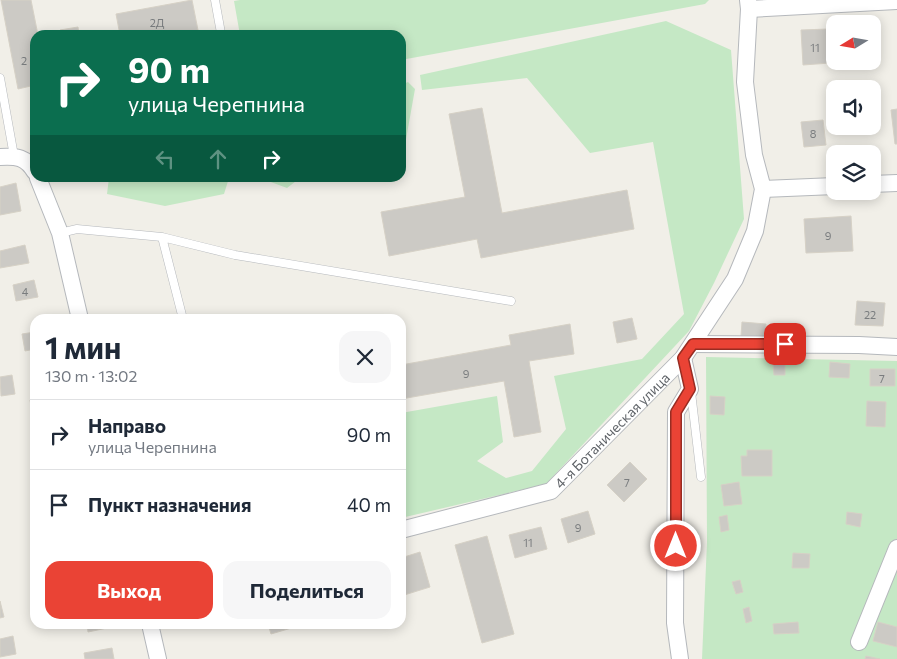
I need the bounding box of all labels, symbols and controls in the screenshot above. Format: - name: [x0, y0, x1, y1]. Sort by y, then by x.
- north arrow: [826, 15, 881, 70]
- map controls: [826, 15, 881, 200]
- house number: 2Д: [150, 16, 165, 29]
- house number: 11: [810, 41, 820, 54]
- text: 90 m: [128, 47, 210, 90]
- icon: right: [45, 50, 110, 115]
- house number: 2: [21, 54, 27, 67]
- button: sound: [826, 80, 881, 135]
- text: улица Черепнина: [128, 90, 305, 117]
- house number: 8: [810, 127, 817, 140]
- icon: left: [151, 145, 179, 173]
- icon: ahead: [204, 145, 232, 173]
- icon: right: [257, 145, 285, 173]
- button: layers: [826, 145, 881, 200]
- house number: 9: [825, 229, 832, 242]
- house number: 4: [22, 285, 29, 298]
- house number: 22: [864, 308, 876, 321]
- pin: [764, 323, 806, 365]
- text: 1 мин: [45, 328, 121, 365]
- icon: arrive: [771, 330, 799, 358]
- button: close: [339, 331, 391, 383]
- text: 130 m · 13:02: [45, 366, 137, 385]
- house number: 9: [463, 367, 470, 380]
- street label: 4-я Ботаническая улица: [551, 369, 673, 491]
- house number: 7: [879, 372, 885, 385]
- text: Направо: [88, 414, 166, 437]
- icon: right: [45, 421, 73, 449]
- text: 90 m: [347, 423, 391, 446]
- text: улица Черепнина: [88, 437, 217, 456]
- house number: 7: [624, 476, 630, 489]
- icon: arrive: [45, 491, 73, 519]
- text: Пункт назначения: [88, 493, 251, 516]
- text: 40 m: [347, 493, 391, 516]
- position arrow: [649, 519, 701, 571]
- house number: 9: [575, 521, 582, 534]
- house number: 11: [523, 536, 533, 549]
- button: Выход: [45, 561, 213, 619]
- button: Поделиться: [223, 561, 391, 619]

